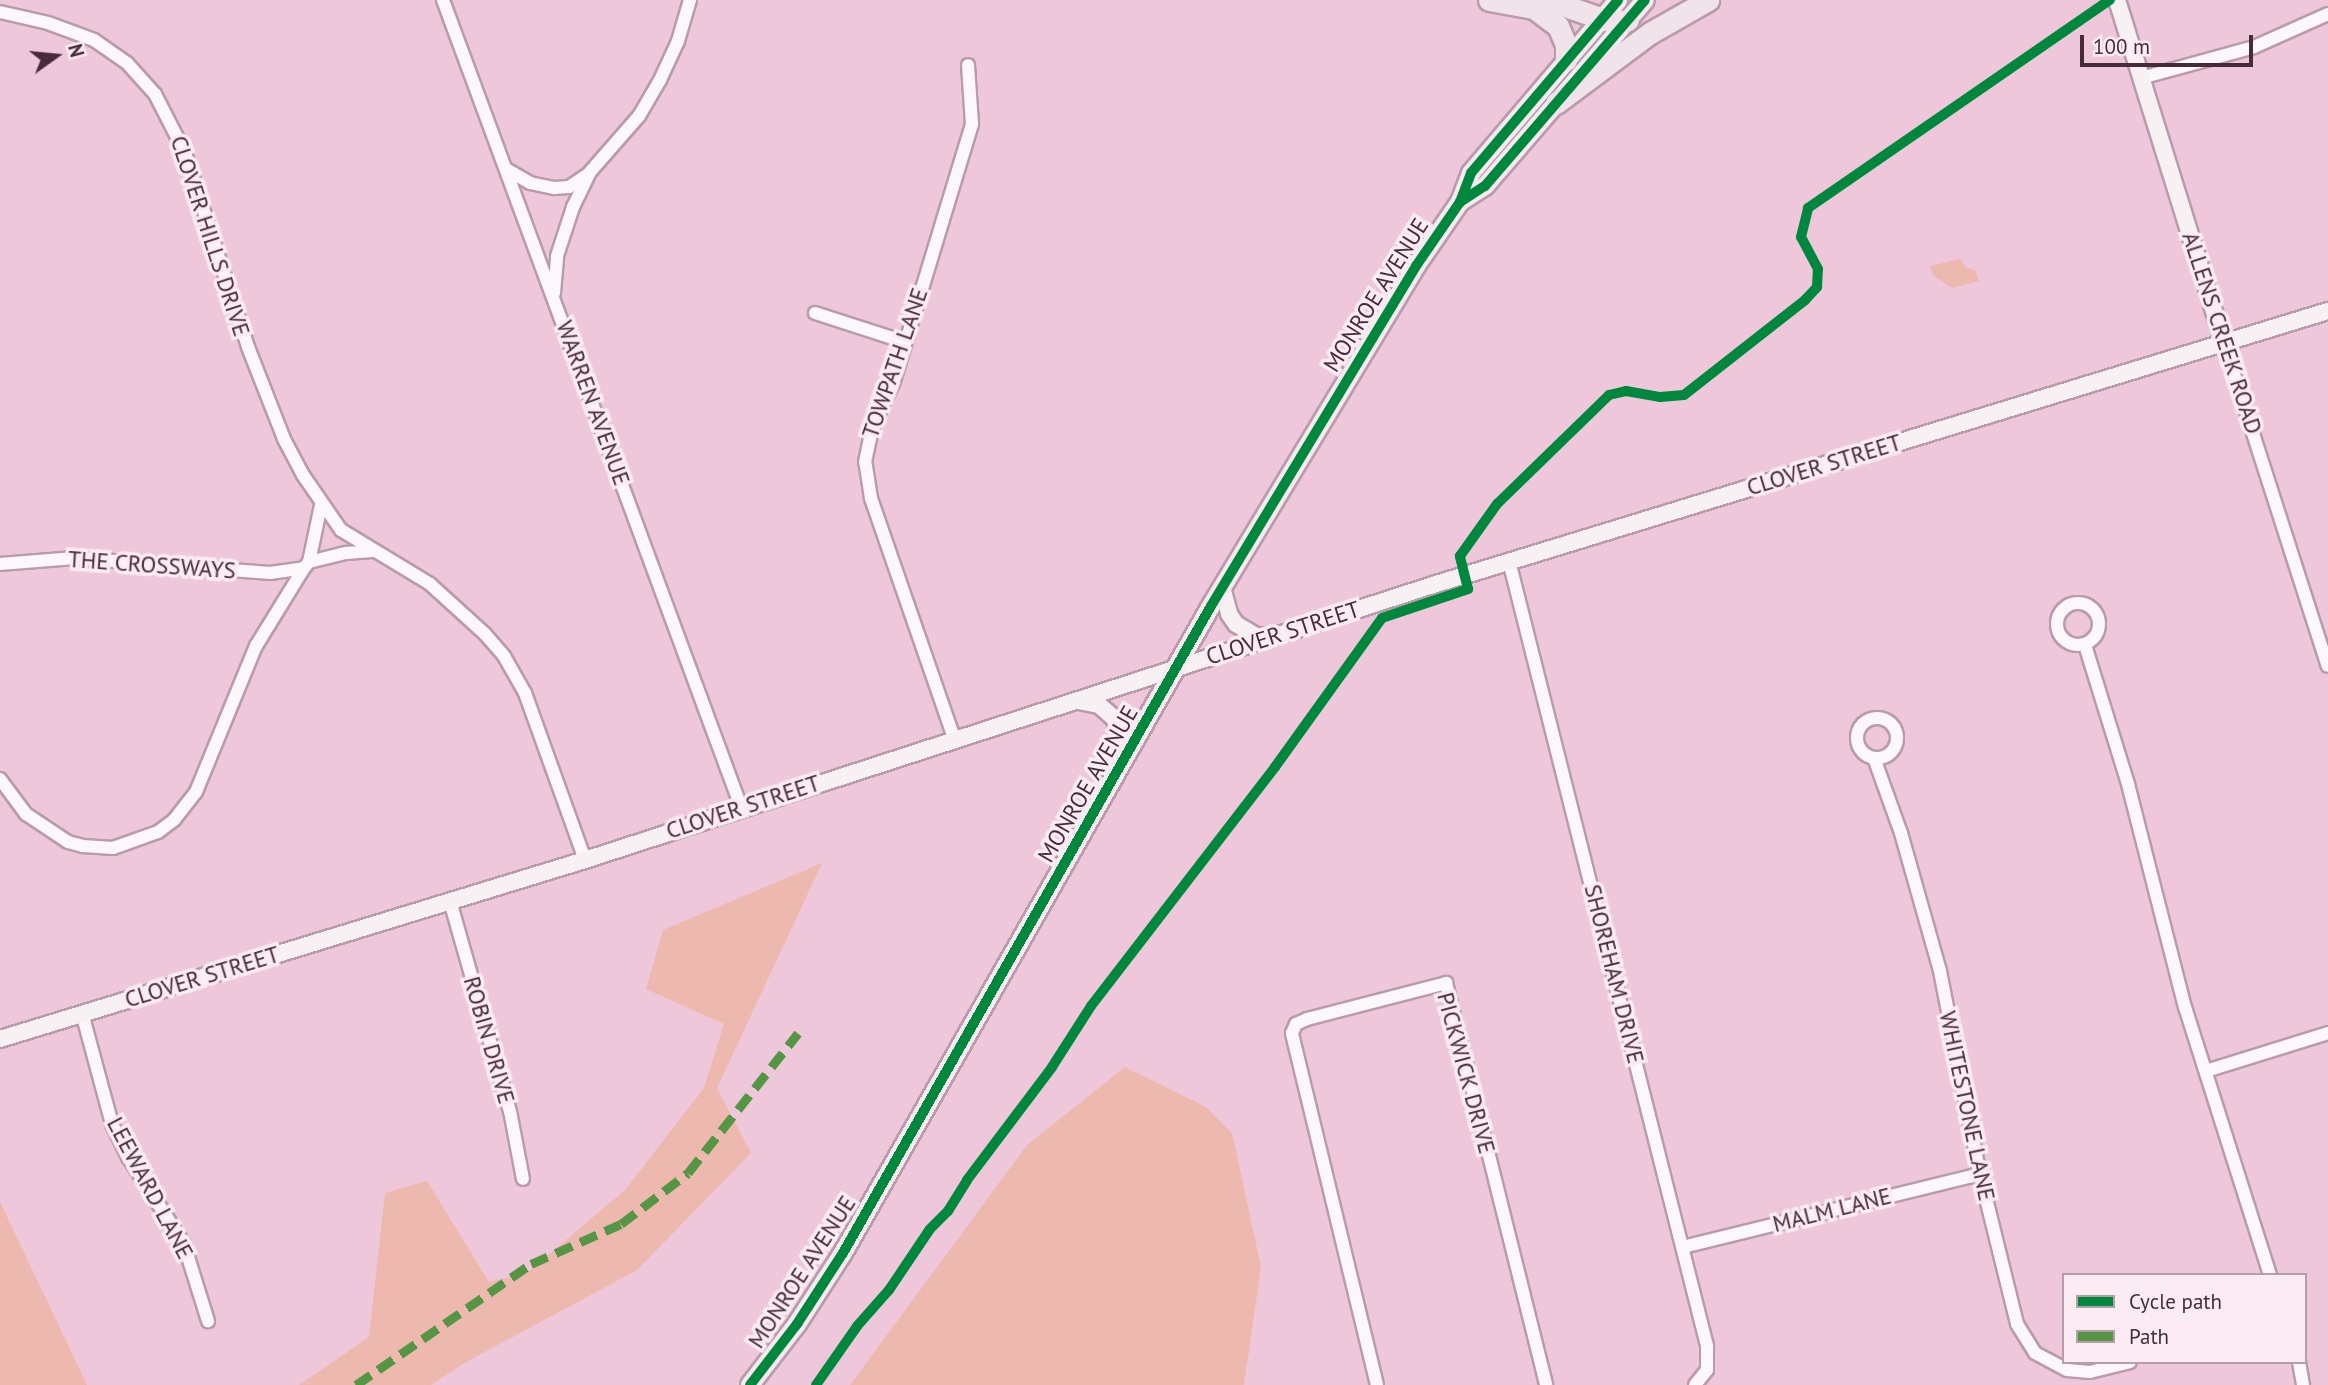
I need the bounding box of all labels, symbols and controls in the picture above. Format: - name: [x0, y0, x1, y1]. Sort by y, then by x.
- north arrow: [21, 21, 91, 91]
- scale bar: [2083, 21, 2256, 65]
- text: 100 m: [2093, 33, 2150, 60]
- text: N: [63, 41, 89, 60]
- street label: CLOVER HILLS DRIVE: [165, 132, 255, 340]
- street label: MONROE AVENUE: [1317, 213, 1435, 377]
- street label: ALLENS CREEK ROAD: [2176, 228, 2268, 438]
- street label: TOWPATH LANE: [856, 284, 934, 442]
- street label: WARREN AVENUE: [550, 317, 636, 489]
- street label: CLOVER STREET: [1743, 428, 1905, 502]
- street label: THE CROSSWAYS: [67, 545, 237, 585]
- street label: CLOVER STREET: [1203, 595, 1363, 671]
- street label: MONROE AVENUE: [1032, 701, 1144, 867]
- street label: CLOVER STREET: [663, 769, 823, 845]
- street label: SHOREHAM DRIVE: [1578, 882, 1650, 1066]
- street label: CLOVER STREET: [121, 940, 283, 1014]
- street label: ROBIN DRIVE: [458, 973, 520, 1107]
- street label: PICKWICK DRIVE: [1431, 989, 1501, 1157]
- street label: WHITESTONE LANE: [1933, 1009, 2001, 1203]
- street label: LEEWARD LANE: [101, 1112, 199, 1264]
- street label: MALM LANE: [1770, 1182, 1894, 1238]
- street label: MONROE AVENUE: [742, 1190, 862, 1354]
- legend: [2062, 1273, 2307, 1364]
- text: Cycle path: [2129, 1288, 2222, 1315]
- text: Path: [2129, 1323, 2169, 1350]

